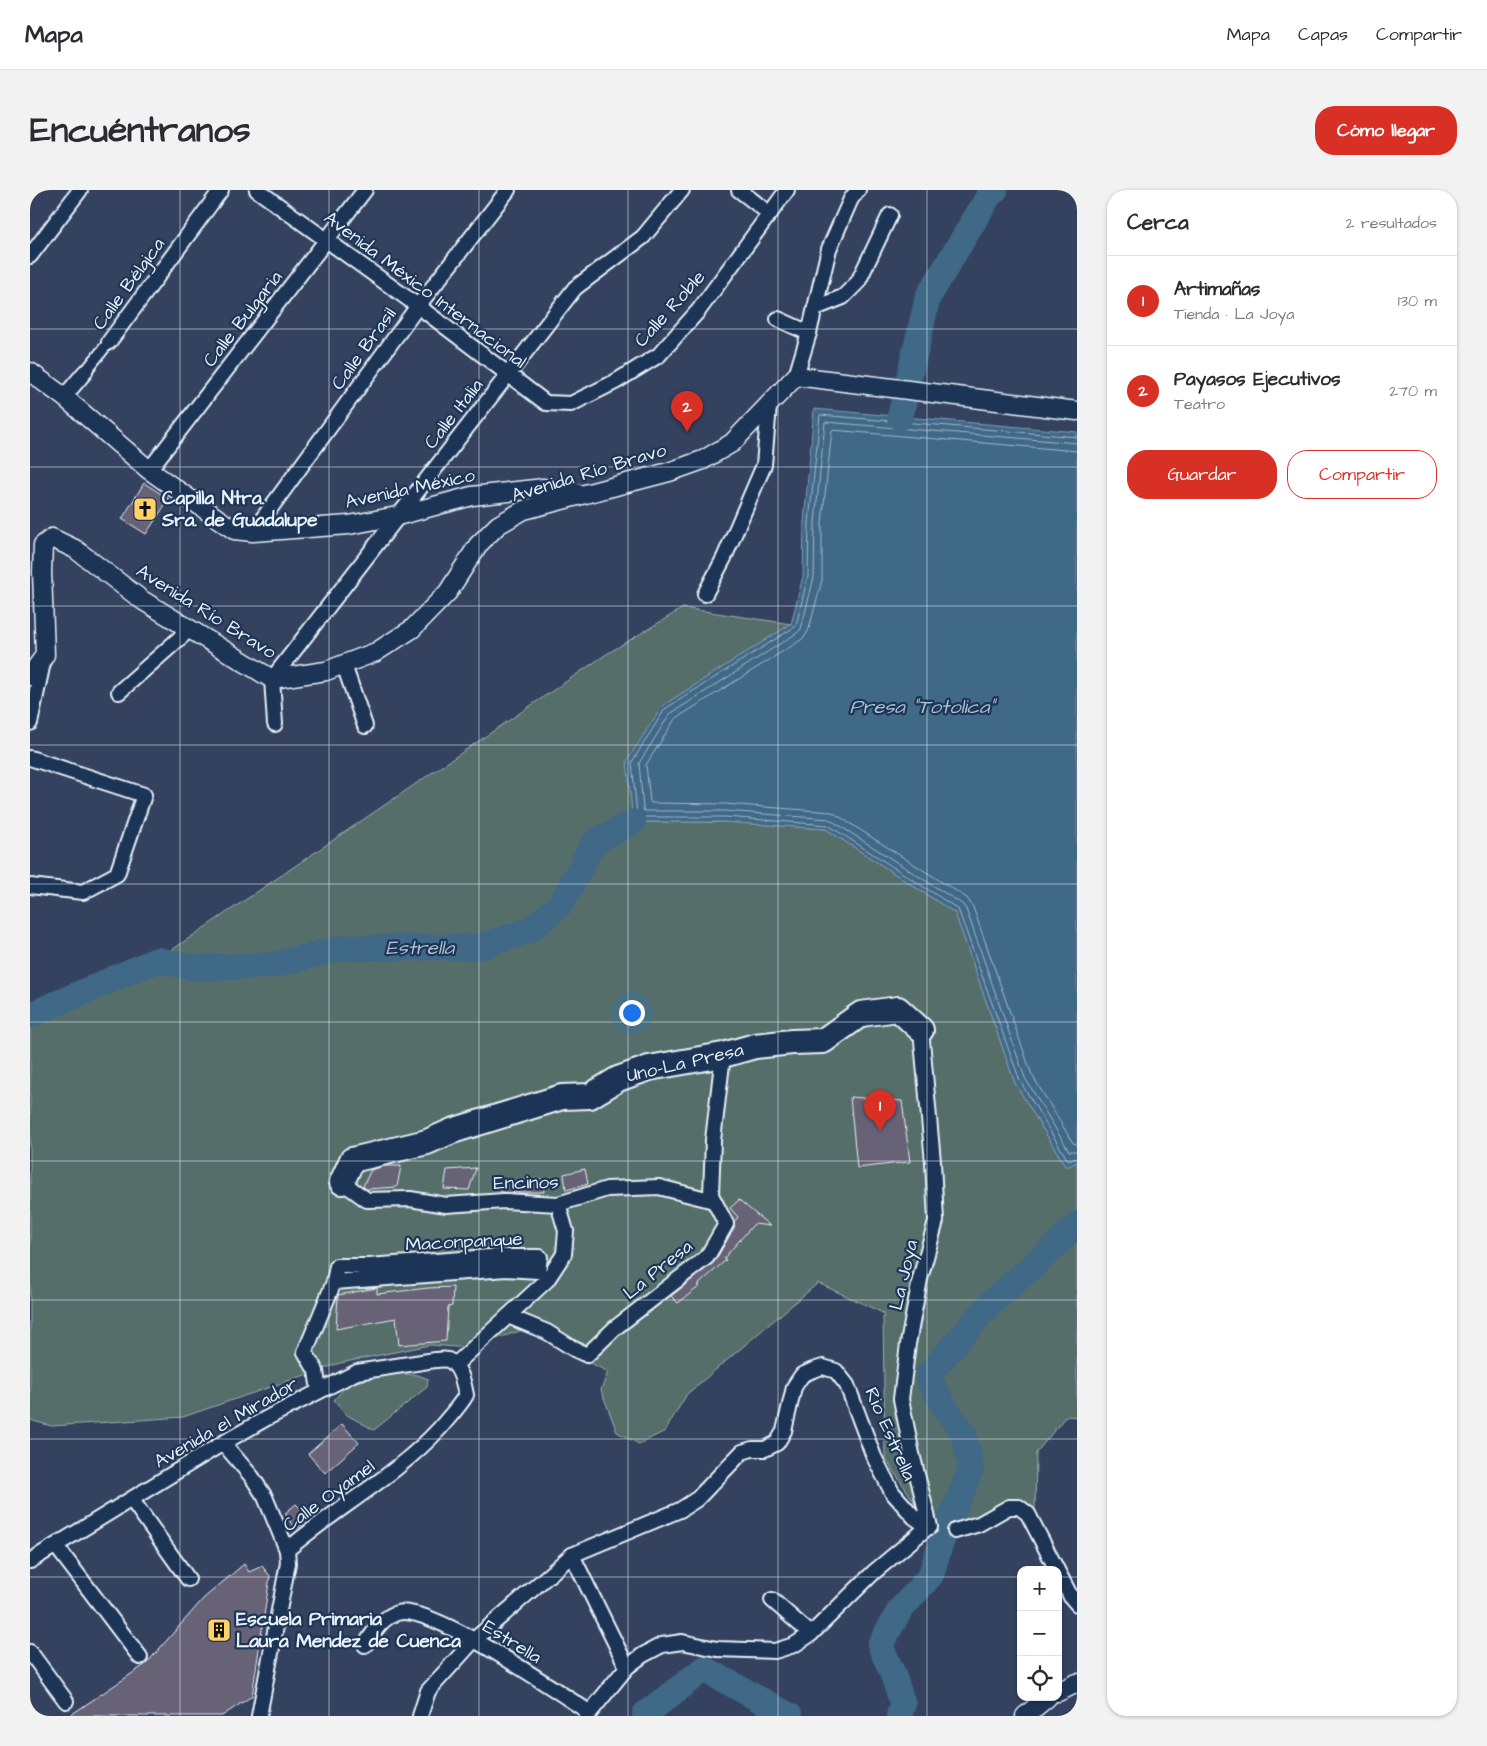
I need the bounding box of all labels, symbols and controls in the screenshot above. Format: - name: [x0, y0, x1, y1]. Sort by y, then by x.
- text: Mapa: [25, 18, 83, 52]
- text: Mapa: [1227, 22, 1270, 47]
- text: Capas: [1298, 22, 1348, 47]
- text: Compartir: [1376, 22, 1462, 47]
- text: Encuéntranos: [30, 106, 251, 155]
- button: Cómo llegar: [1315, 106, 1457, 155]
- street label: Avenida México Internacional: [318, 205, 532, 375]
- text: Cerca: [1127, 208, 1189, 237]
- text: 2 resultados: [1345, 212, 1437, 234]
- street label: Calle Bélgica: [86, 232, 173, 336]
- street label: Calle Bulgaria: [197, 265, 290, 373]
- street label: Calle Roble: [628, 265, 712, 353]
- text: Artimañas: [1174, 276, 1260, 303]
- text: 1: [1142, 290, 1144, 312]
- text: 130 m: [1398, 290, 1437, 312]
- street label: Calle Brasil: [325, 302, 403, 396]
- text: Tienda · La Joya: [1174, 303, 1294, 325]
- text: Payasos Ejecutivos: [1174, 366, 1340, 393]
- street label: Calle Italia: [418, 373, 490, 455]
- text: 2: [1138, 380, 1148, 402]
- text: 270 m: [1389, 380, 1437, 402]
- pin: 2: [671, 391, 703, 432]
- text: Teatro: [1174, 393, 1225, 415]
- street label: Avenida Río Bravo: [508, 437, 670, 509]
- button: Guardar: [1127, 450, 1277, 499]
- button: Compartir: [1287, 450, 1437, 499]
- street label: Avenida México: [343, 462, 478, 516]
- place label: Capilla Ntra. Sra. de Guadalupe: [161, 485, 318, 534]
- church icon: Capilla Ntra. Sra. de Guadalupe: [132, 496, 158, 522]
- street label: Avenida Río Bravo: [131, 558, 282, 666]
- water label: Presa "Totolica": [850, 693, 997, 721]
- water label: Estrella: [386, 934, 455, 962]
- your location: [619, 1000, 645, 1026]
- street label: Uno-La Presa: [624, 1036, 746, 1090]
- pin: 1: [864, 1090, 896, 1131]
- street label: Encinos: [493, 1169, 559, 1197]
- street label: Maconpanque: [405, 1225, 523, 1259]
- street label: La Presa: [617, 1233, 699, 1306]
- street label: La Joya: [883, 1237, 926, 1313]
- street label: Avenida el Mirador: [149, 1370, 303, 1475]
- street label: Rio Estrella: [857, 1383, 923, 1485]
- street label: Calle Oyamel: [277, 1453, 381, 1539]
- map controls: [1017, 1566, 1062, 1701]
- button: +: [1017, 1566, 1062, 1611]
- place label: Escuela Primaria Laura Mendez de Cuenca: [236, 1606, 461, 1655]
- button: −: [1017, 1611, 1062, 1656]
- street label: Estrella: [477, 1613, 547, 1671]
- building icon: Escuela Primaria Laura Mendez de Cuenca: [206, 1617, 232, 1643]
- button: locate: [1017, 1656, 1062, 1701]

